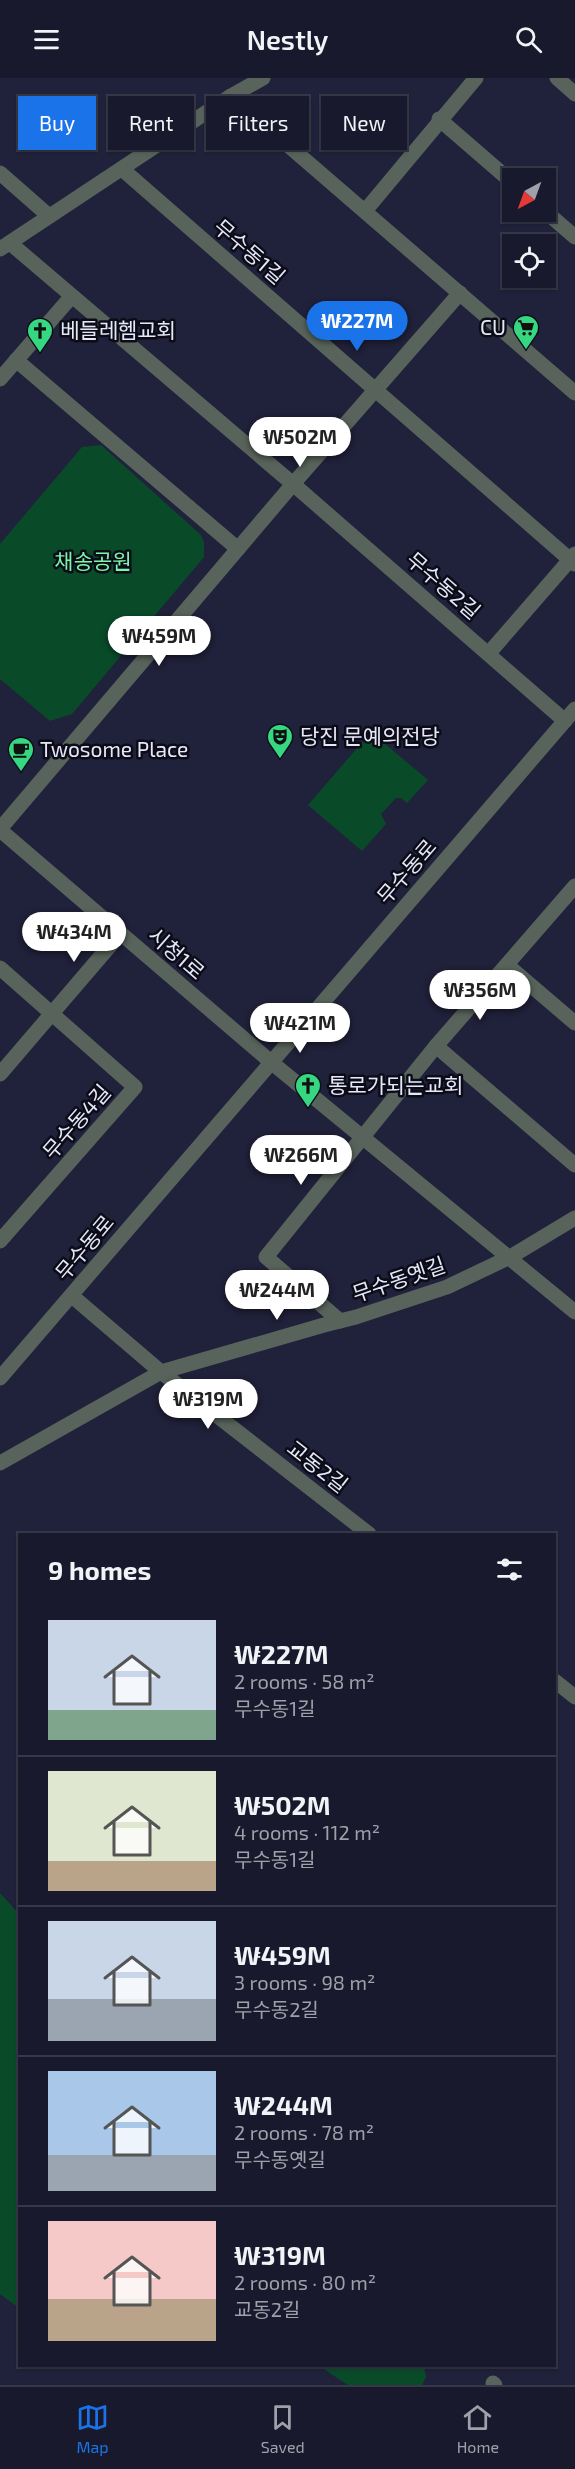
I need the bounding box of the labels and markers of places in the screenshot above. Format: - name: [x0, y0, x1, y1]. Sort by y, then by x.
- pin: ₩227M: [315, 301, 399, 352]
- supermarket icon: CU: [511, 313, 541, 351]
- place label: CU: [480, 314, 506, 339]
- church icon: 베들레헴교회: [25, 316, 55, 354]
- place label: 베들레헴교회: [60, 317, 176, 342]
- pin: ₩502M: [258, 417, 342, 468]
- pin: ₩459M: [117, 616, 201, 667]
- theatre icon: 당진 문예의전당: [265, 722, 295, 760]
- place label: 당진 문예의전당: [300, 723, 440, 748]
- cafe icon: Twosome Place: [6, 735, 36, 773]
- place label: Twosome Place: [40, 736, 188, 761]
- pin: ₩434M: [32, 912, 116, 963]
- pin: ₩356M: [438, 970, 522, 1021]
- pin: ₩421M: [258, 1003, 342, 1054]
- church icon: 통로가되는교회: [293, 1071, 323, 1109]
- place label: 통로가되는교회: [328, 1072, 463, 1097]
- pin: ₩266M: [259, 1135, 343, 1186]
- pin: ₩244M: [235, 1270, 319, 1321]
- pin: ₩319M: [166, 1379, 250, 1430]

